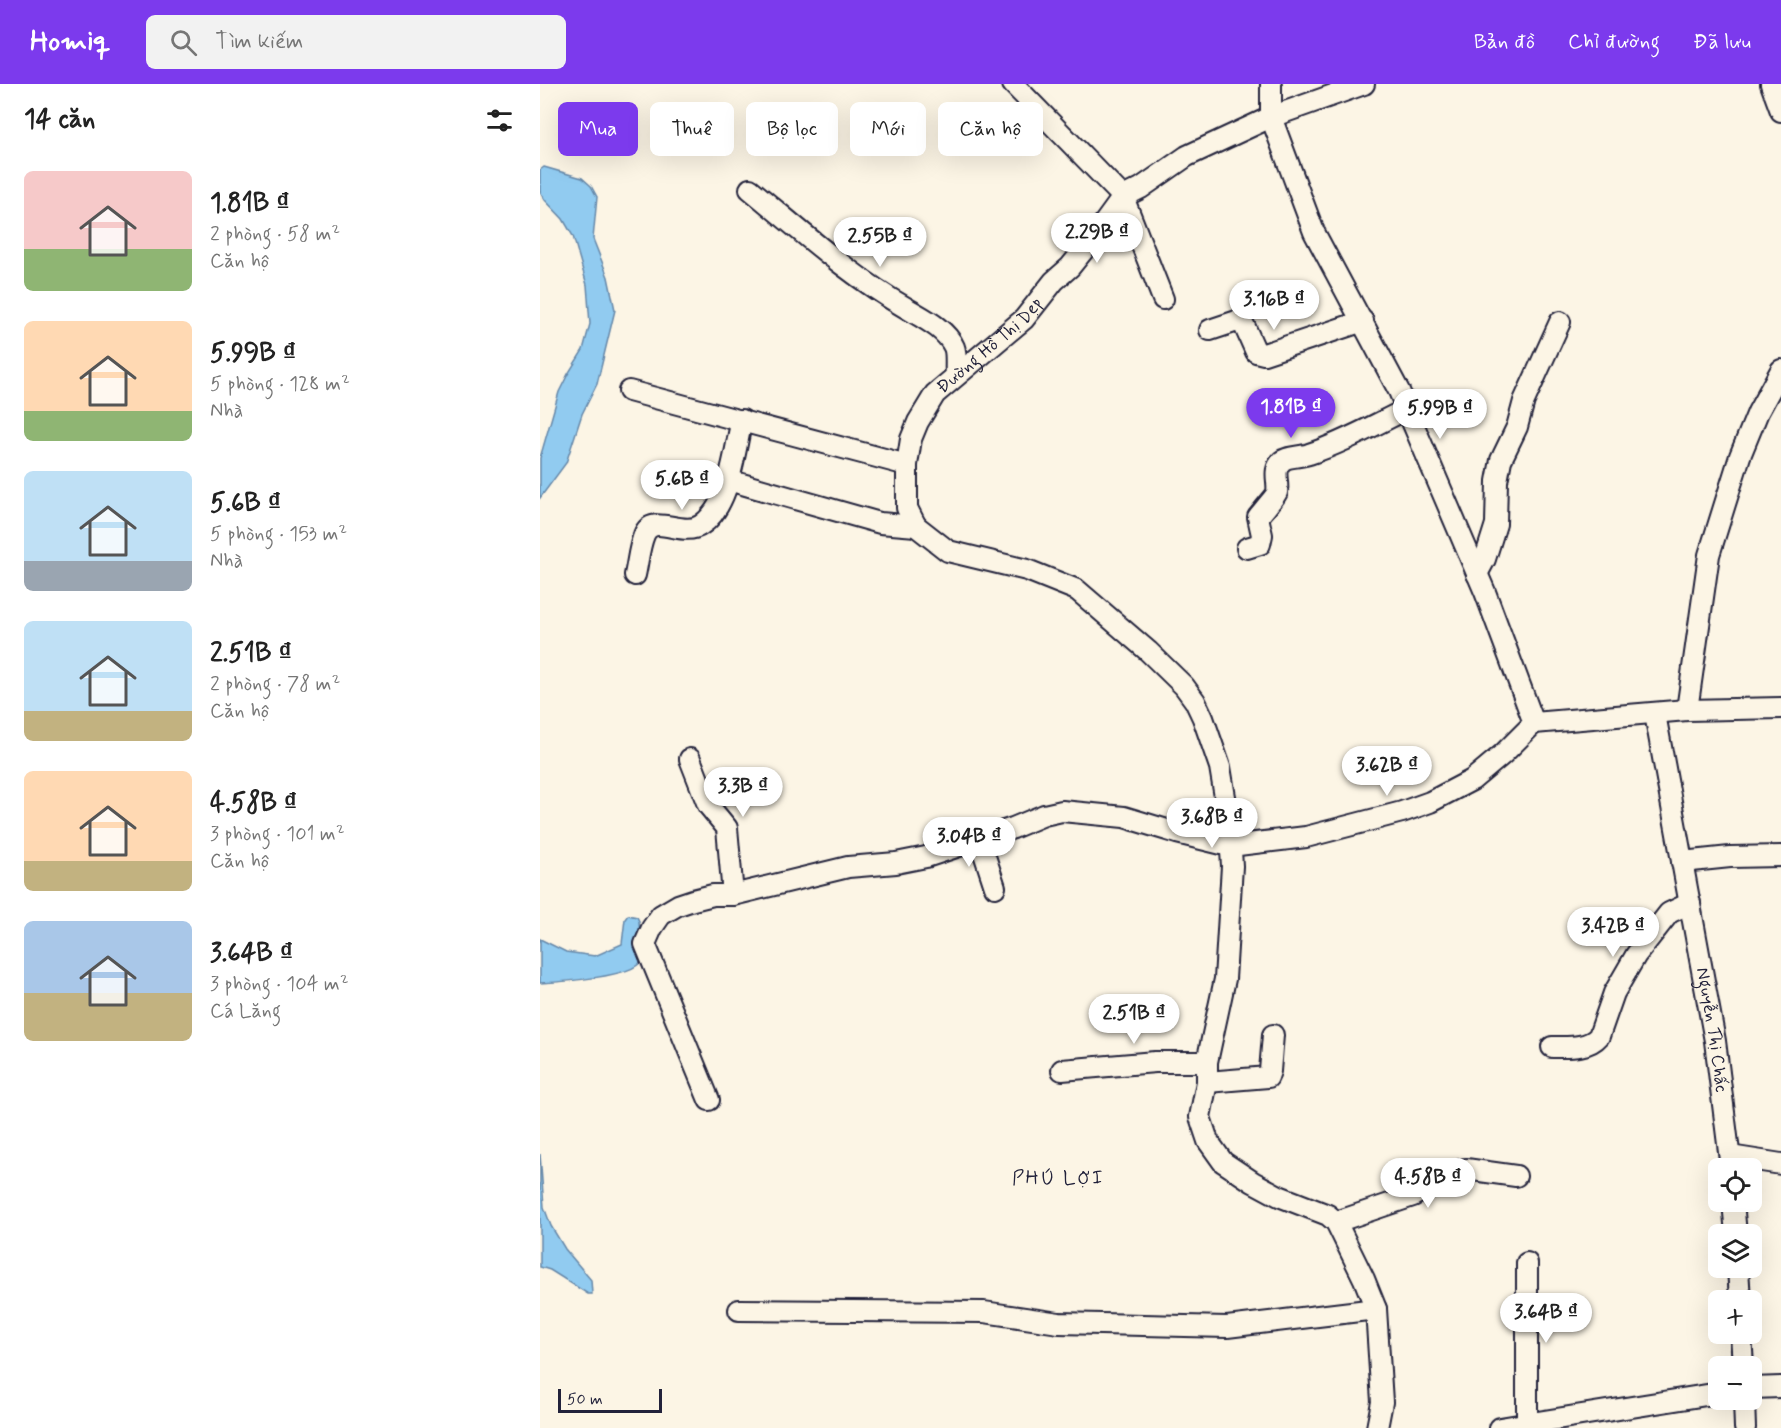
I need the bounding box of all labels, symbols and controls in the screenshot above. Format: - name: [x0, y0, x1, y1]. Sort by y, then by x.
- search box: [146, 15, 566, 69]
- text: Homiq: [30, 24, 110, 61]
- icon: search: [167, 26, 200, 59]
- text: Tìm kiếm: [215, 28, 303, 56]
- text: Bản đồ: [1474, 28, 1535, 56]
- text: Chỉ đường: [1568, 28, 1660, 56]
- text: Đã lưu: [1693, 28, 1751, 56]
- chip: Mua: [558, 102, 638, 156]
- chip: Thuê: [650, 102, 734, 156]
- chip: Bộ lọc: [746, 102, 838, 156]
- chip: Mới: [850, 102, 926, 156]
- chip: Căn hộ: [938, 102, 1043, 156]
- text: 14 căn: [24, 103, 95, 137]
- icon: filters: [483, 104, 516, 137]
- text: 1.81B ₫: [210, 187, 290, 221]
- icon: home: [72, 195, 144, 267]
- pin: 2.29B ₫: [1042, 213, 1152, 264]
- pin: 2.55B ₫: [825, 217, 935, 268]
- text: 2.29B ₫: [1065, 219, 1129, 246]
- text: 2 phòng · 58 m²: [210, 221, 340, 248]
- text: 2.55B ₫: [848, 223, 912, 250]
- text: Căn hộ: [210, 248, 270, 275]
- pin: 3.16B ₫: [1219, 280, 1329, 331]
- text: 3.16B ₫: [1243, 286, 1305, 313]
- street label: Đường Hồ Thị Dẹp: [932, 292, 1049, 399]
- text: 5.99B ₫: [210, 337, 296, 371]
- icon: home: [72, 345, 144, 417]
- text: 5 phòng · 128 m²: [210, 371, 350, 398]
- pin: 1.81B ₫: [1236, 388, 1346, 439]
- pin: 5.99B ₫: [1385, 389, 1495, 440]
- text: 1.81B ₫: [1260, 394, 1322, 421]
- text: 5.99B ₫: [1407, 395, 1473, 422]
- text: Nhà: [210, 398, 243, 425]
- pin: 5.6B ₫: [633, 460, 731, 511]
- text: 5.6B ₫: [655, 466, 709, 493]
- text: 5.6B ₫: [210, 487, 281, 521]
- icon: home: [72, 495, 144, 567]
- text: 5 phòng · 153 m²: [210, 521, 347, 548]
- text: Nhà: [210, 548, 243, 575]
- text: 2.51B ₫: [210, 637, 292, 671]
- icon: home: [72, 645, 144, 717]
- text: 2 phòng · 78 m²: [210, 671, 340, 698]
- text: Căn hộ: [210, 698, 270, 725]
- pin: 3.62B ₫: [1332, 746, 1442, 797]
- text: 3.62B ₫: [1356, 752, 1418, 779]
- pin: 3.3B ₫: [694, 767, 792, 818]
- text: 3.3B ₫: [718, 773, 768, 800]
- text: 4.58B ₫: [210, 787, 297, 821]
- icon: home: [72, 795, 144, 867]
- pin: 3.68B ₫: [1157, 798, 1267, 849]
- text: 3.68B ₫: [1181, 804, 1243, 831]
- pin: 3.04B ₫: [914, 817, 1024, 868]
- text: 3 phòng · 101 m²: [210, 821, 345, 848]
- text: 3.04B ₫: [937, 823, 1001, 850]
- text: Căn hộ: [210, 848, 270, 875]
- pin: 3.42B ₫: [1558, 907, 1668, 958]
- text: 3.42B ₫: [1581, 913, 1645, 940]
- text: 3.64B ₫: [210, 937, 293, 971]
- icon: home: [72, 945, 144, 1017]
- street label: Nguyễn Thị Chấc: [1690, 966, 1733, 1094]
- text: 3 phòng · 104 m²: [210, 971, 349, 998]
- pin: 2.51B ₫: [1079, 994, 1189, 1045]
- text: Cá Lăng: [210, 998, 281, 1025]
- text: 2.51B ₫: [1103, 1000, 1165, 1027]
- pin: 4.58B ₫: [1373, 1158, 1483, 1209]
- map controls: [1708, 1158, 1762, 1410]
- button: locate: [1708, 1158, 1762, 1212]
- text: 4.58B ₫: [1394, 1164, 1462, 1191]
- district label: PHÚ LỢI: [1012, 1165, 1104, 1192]
- button: layers: [1708, 1224, 1762, 1278]
- button: +: [1708, 1290, 1762, 1344]
- pin: 3.64B ₫: [1491, 1293, 1601, 1344]
- text: 3.64B ₫: [1514, 1299, 1578, 1326]
- button: −: [1708, 1356, 1762, 1410]
- scale bar: [558, 1386, 662, 1414]
- text: 50 m: [567, 1389, 603, 1410]

